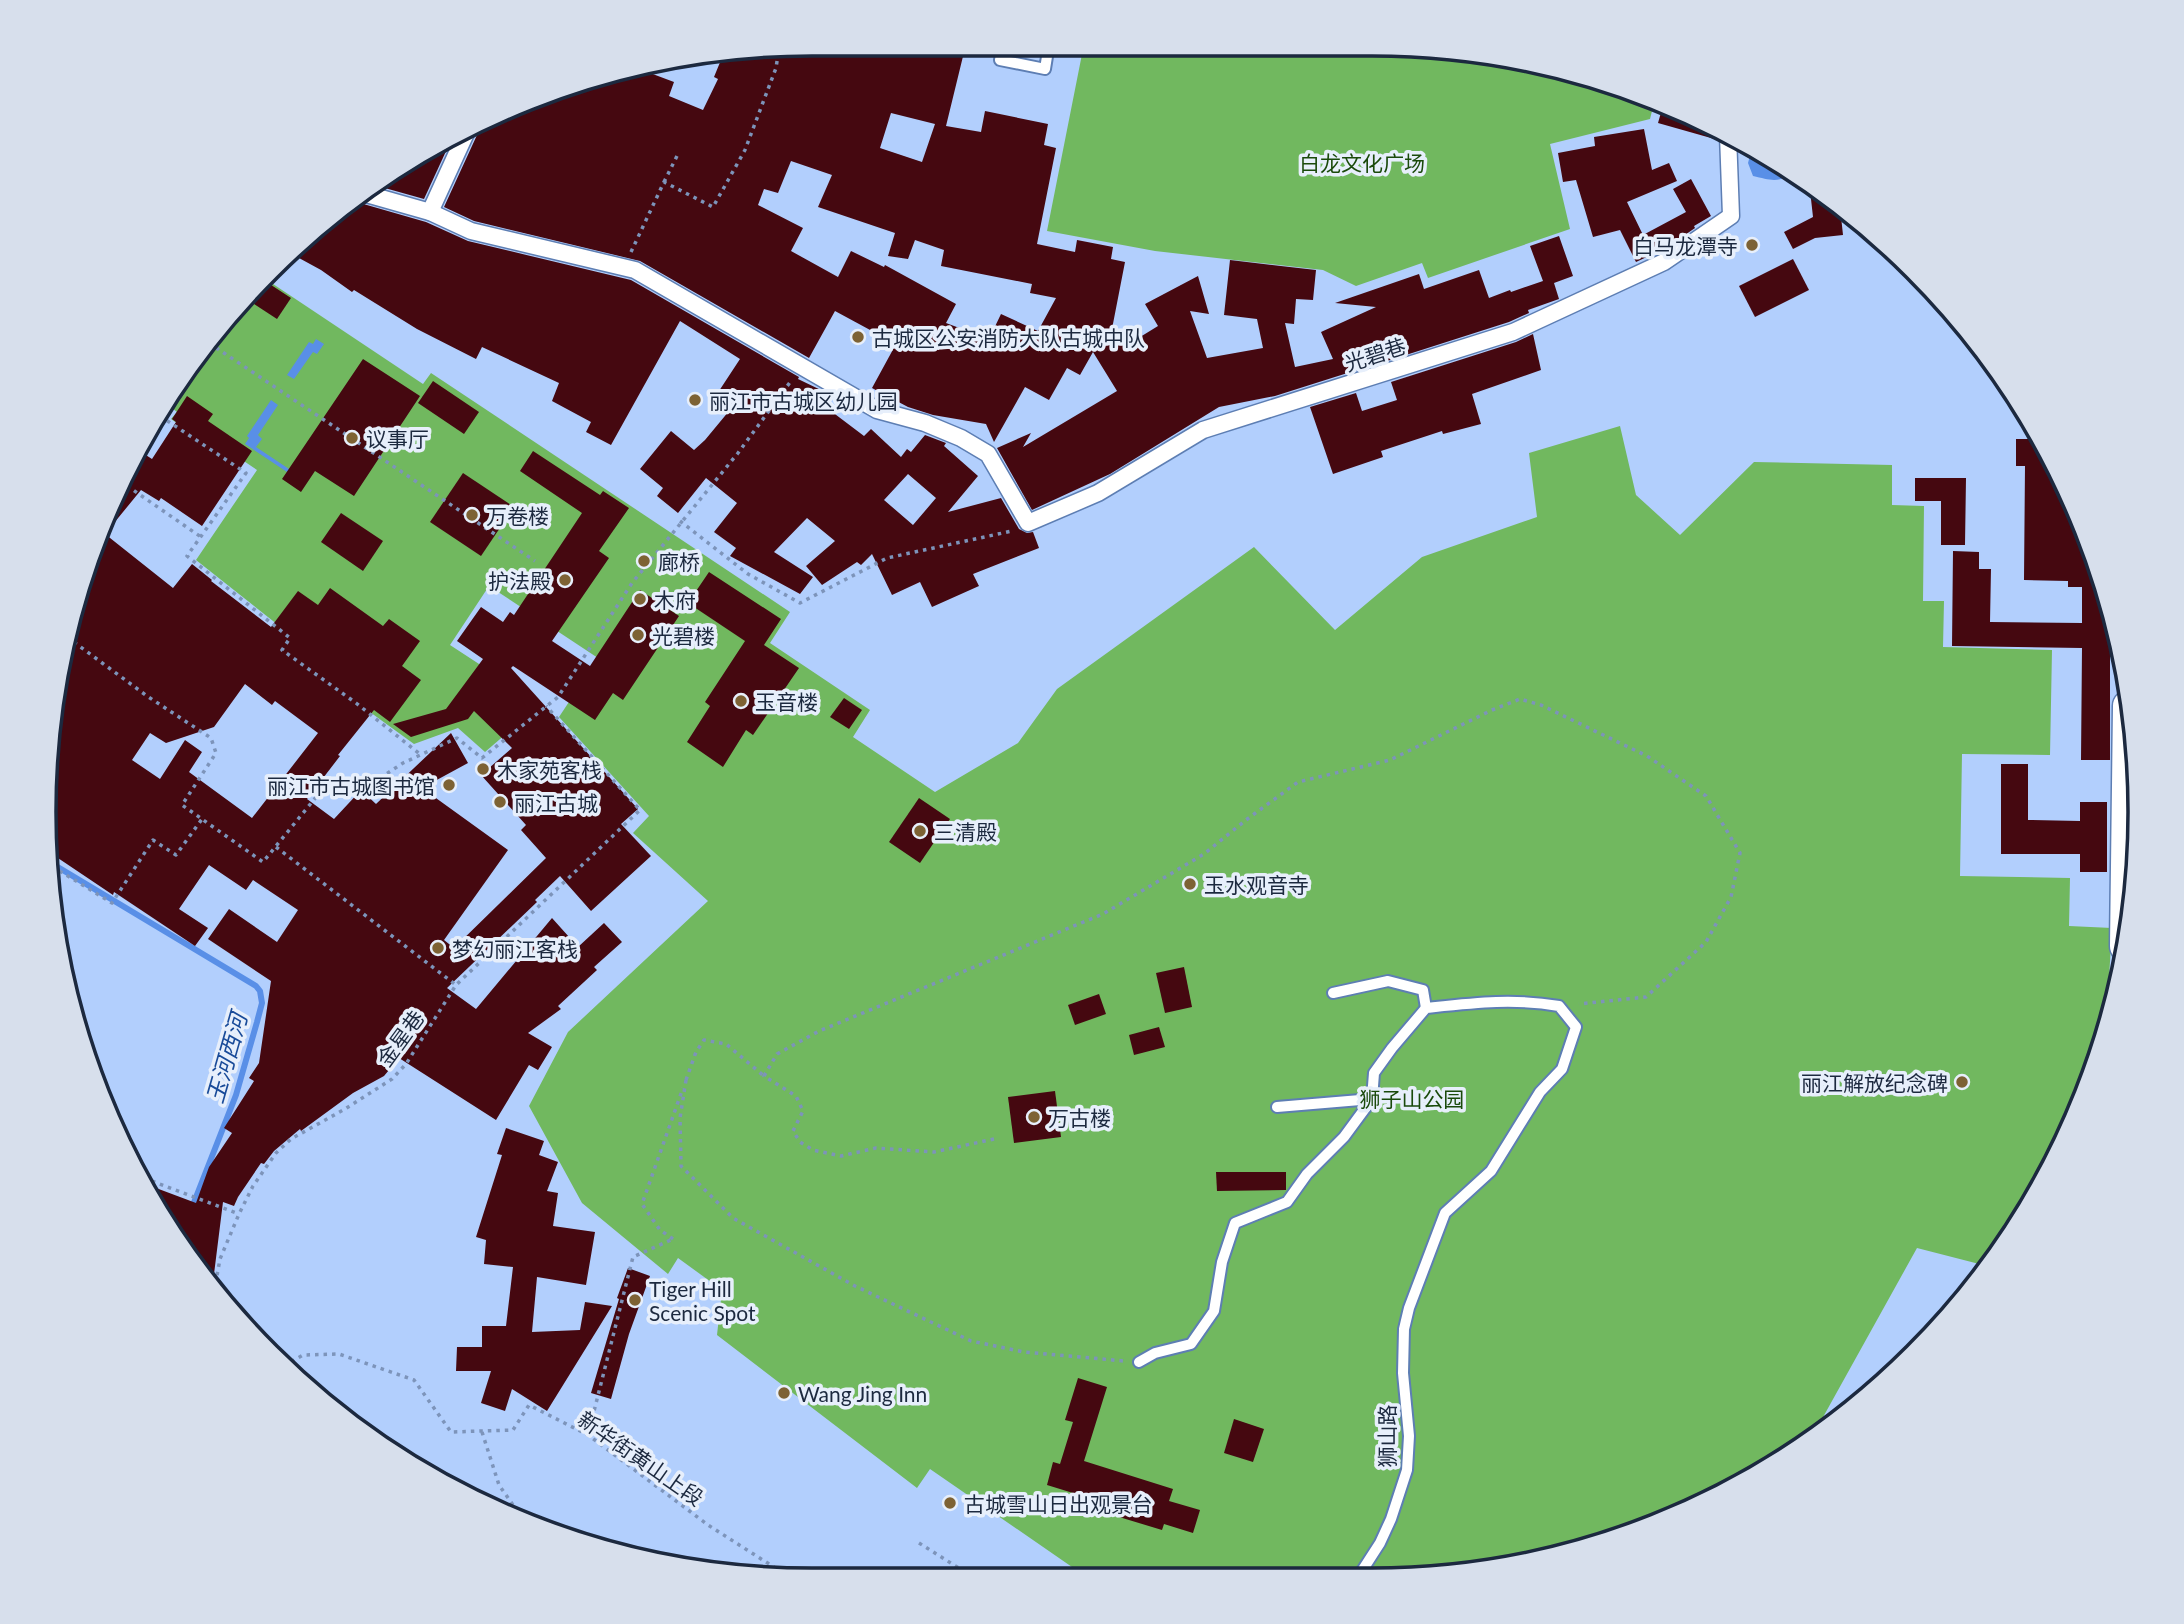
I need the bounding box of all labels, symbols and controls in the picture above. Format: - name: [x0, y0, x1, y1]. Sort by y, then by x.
- park label: 白龙文化广场: [1299, 150, 1425, 175]
- place label: 白马龙潭寺: [1633, 233, 1738, 258]
- marker: 白马龙潭寺: [1744, 237, 1760, 253]
- place label: 古城区公安消防大队古城中队: [872, 325, 1145, 350]
- marker: 古城区公安消防大队古城中队: [850, 329, 866, 345]
- street label: 光碧巷: [1341, 332, 1409, 376]
- place label: 丽江市古城区幼儿园: [709, 388, 898, 413]
- marker: 丽江市古城区幼儿园: [687, 392, 703, 408]
- place label: 议事厅: [366, 426, 429, 451]
- marker: 议事厅: [344, 430, 360, 446]
- place label: 万卷楼: [486, 503, 549, 528]
- marker: 万卷楼: [464, 507, 480, 523]
- place label: 廊桥: [658, 549, 700, 574]
- marker: 廊桥: [636, 553, 652, 569]
- place label: 护法殿: [488, 568, 551, 593]
- marker: 护法殿: [557, 572, 573, 588]
- place label: 木府: [654, 587, 696, 612]
- marker: 木府: [632, 591, 648, 607]
- place label: 光碧楼: [652, 623, 715, 648]
- marker: 光碧楼: [630, 627, 646, 643]
- place label: 玉音楼: [755, 689, 818, 714]
- marker: 玉音楼: [733, 693, 749, 709]
- place label: 木家苑客栈: [497, 757, 602, 782]
- marker: 木家苑客栈: [475, 761, 491, 777]
- place label: 丽江市古城图书馆: [267, 773, 435, 798]
- marker: 丽江市古城图书馆: [441, 777, 457, 793]
- place label: 丽江古城: [514, 790, 598, 815]
- marker: 丽江古城: [492, 794, 508, 810]
- place label: 三清殿: [934, 819, 997, 844]
- marker: 三清殿: [912, 823, 928, 839]
- place label: 玉水观音寺: [1204, 872, 1309, 897]
- marker: 玉水观音寺: [1182, 876, 1198, 892]
- place label: 梦幻丽江客栈: [452, 936, 578, 961]
- marker: 梦幻丽江客栈: [430, 940, 446, 956]
- street label: 金星巷: [371, 1005, 429, 1071]
- water label: 玉河西河: [200, 1006, 253, 1106]
- place label: 丽江解放纪念碑: [1801, 1070, 1948, 1095]
- marker: 丽江解放纪念碑: [1954, 1074, 1970, 1090]
- park label: 狮子山公园: [1360, 1086, 1465, 1111]
- place label: 万古楼: [1048, 1105, 1111, 1130]
- marker: 万古楼: [1026, 1109, 1042, 1125]
- place label: Tiger Hill Scenic Spot: [649, 1276, 756, 1325]
- marker: Tiger Hill Scenic Spot: [627, 1292, 643, 1308]
- place label: Wang Jing Inn: [798, 1381, 927, 1406]
- marker: Wang Jing Inn: [776, 1385, 792, 1401]
- street label: 狮山路: [1374, 1405, 1399, 1468]
- street label: 新华街黄山上段: [574, 1406, 708, 1510]
- place label: 古城雪山日出观景台: [964, 1491, 1153, 1516]
- marker: 古城雪山日出观景台: [942, 1495, 958, 1511]

